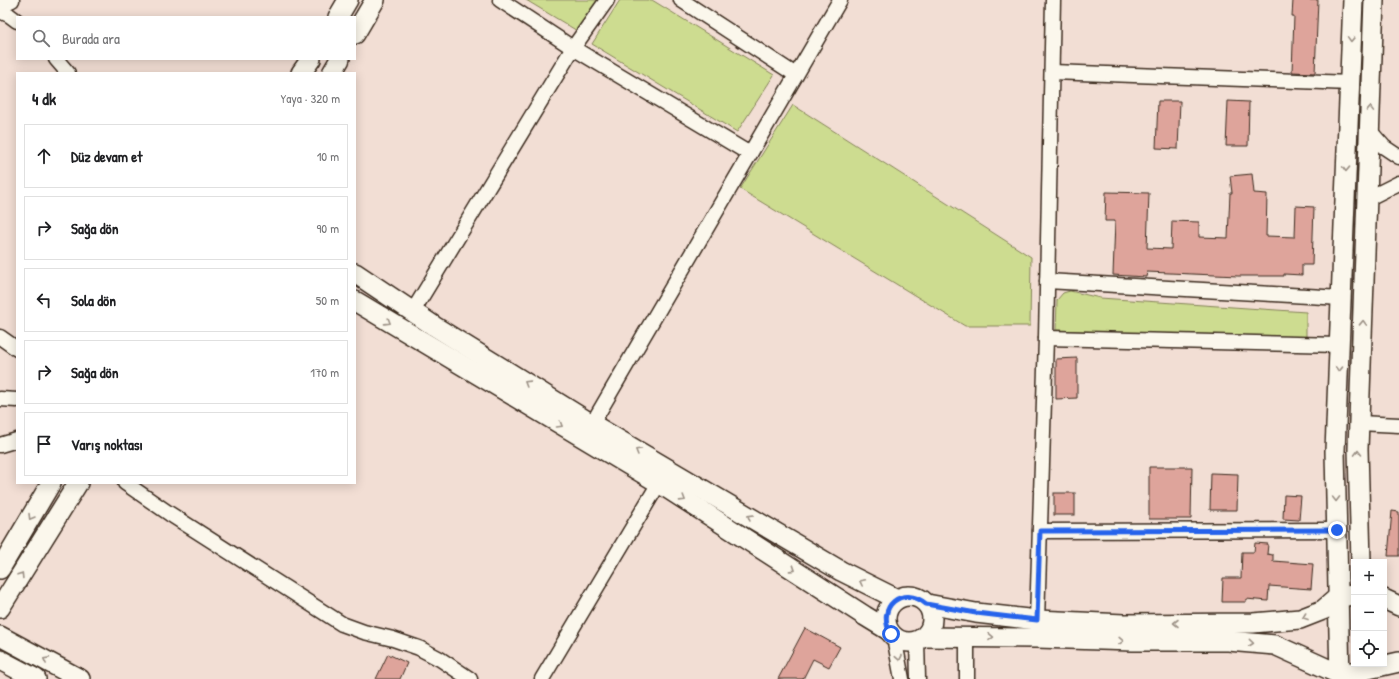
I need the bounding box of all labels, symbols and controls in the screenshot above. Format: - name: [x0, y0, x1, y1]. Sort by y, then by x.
- search box: [16, 16, 356, 60]
- icon: search: [30, 27, 52, 49]
- text: Burada ara: [62, 28, 120, 49]
- one-way arrow: [1347, 36, 1356, 42]
- text: 4 dk: [32, 87, 56, 110]
- text: Yaya · 320 m: [280, 89, 340, 107]
- one-way arrow: [1366, 106, 1374, 112]
- icon: ahead: [33, 145, 55, 167]
- text: Düz devam et: [71, 146, 142, 167]
- text: 10 m: [317, 147, 339, 165]
- one-way arrow: [1342, 166, 1351, 172]
- icon: right: [33, 217, 55, 239]
- text: Sağa dön: [71, 218, 118, 239]
- text: 90 m: [317, 219, 339, 237]
- icon: left: [33, 289, 55, 311]
- text: Sola dön: [71, 290, 116, 311]
- text: 50 m: [316, 291, 339, 309]
- one-way arrow: [384, 317, 391, 325]
- one-way arrow: [1358, 320, 1367, 326]
- icon: right: [33, 361, 55, 383]
- text: Sağa dön: [71, 362, 118, 383]
- text: 170 m: [310, 363, 339, 381]
- one-way arrow: [1334, 366, 1343, 372]
- one-way arrow: [524, 380, 531, 388]
- one-way arrow: [556, 420, 563, 427]
- icon: arrive: [33, 433, 55, 455]
- text: Varış noktası: [71, 434, 143, 455]
- one-way arrow: [635, 448, 642, 455]
- one-way arrow: [1354, 450, 1362, 456]
- one-way arrow: [679, 494, 686, 502]
- one-way arrow: [1332, 496, 1340, 502]
- one-way arrow: [28, 513, 36, 520]
- one-way arrow: [747, 514, 754, 521]
- route end: [1328, 521, 1346, 539]
- map controls: [1351, 559, 1387, 667]
- button: +: [1351, 559, 1387, 595]
- one-way arrow: [789, 564, 796, 572]
- one-way arrow: [16, 572, 23, 579]
- one-way arrow: [859, 579, 866, 586]
- button: −: [1351, 595, 1387, 631]
- one-way arrow: [1301, 612, 1308, 621]
- one-way arrow: [1173, 619, 1179, 627]
- route start: [882, 625, 900, 643]
- button: locate: [1351, 631, 1387, 667]
- one-way arrow: [988, 633, 994, 641]
- one-way arrow: [1118, 637, 1124, 645]
- one-way arrow: [1248, 638, 1254, 647]
- one-way arrow: [894, 655, 903, 661]
- one-way arrow: [43, 658, 50, 665]

